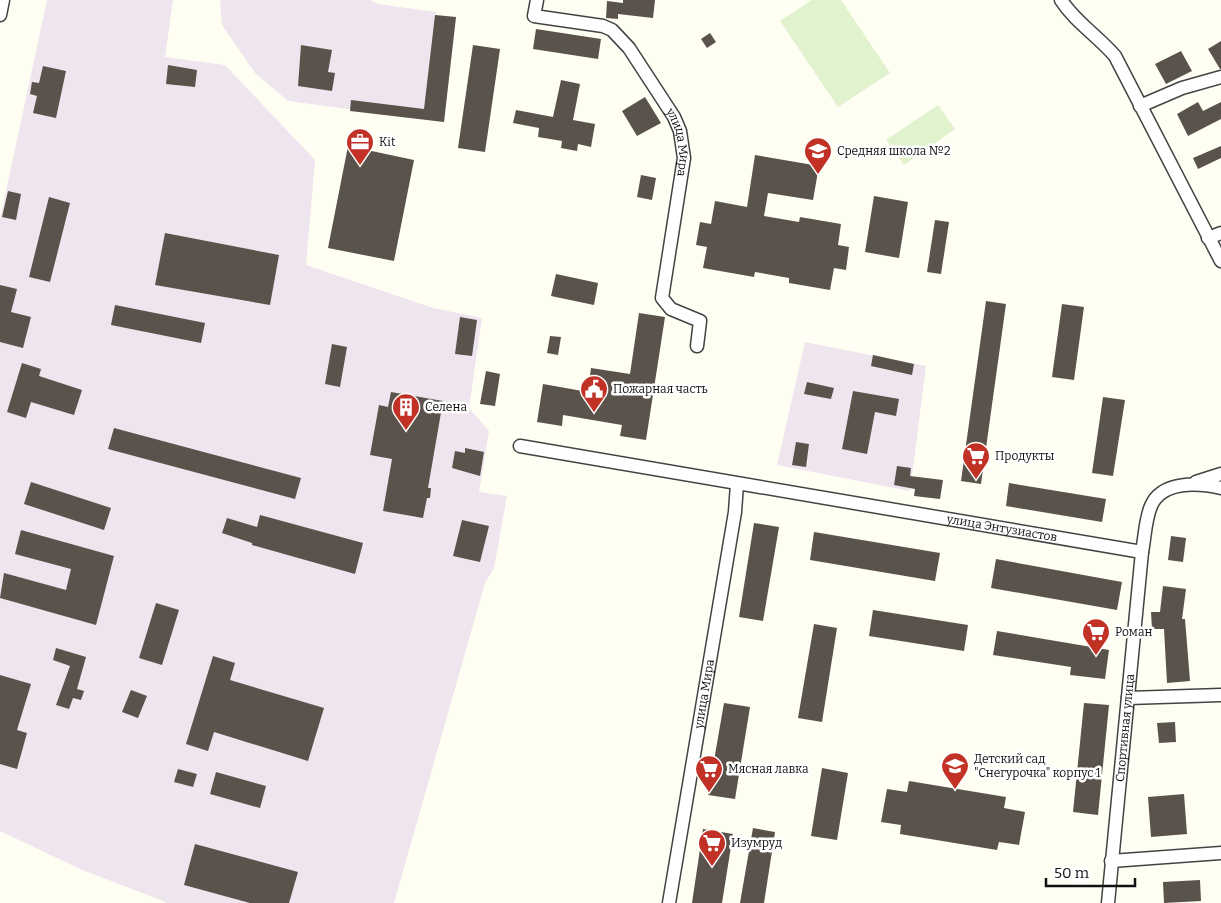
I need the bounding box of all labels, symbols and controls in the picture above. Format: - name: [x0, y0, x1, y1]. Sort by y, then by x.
- street label: улица Мира: [663, 105, 691, 178]
- office icon: Kit: [345, 127, 375, 166]
- place label: Kit: [379, 135, 396, 149]
- school or university icon: Средняя школа №2: [803, 136, 833, 175]
- place label: Средняя школа №2: [837, 144, 950, 158]
- public building icon: Пожарная часть: [579, 374, 609, 413]
- place label: Пожарная часть: [613, 382, 708, 396]
- building icon: Селена: [391, 392, 421, 431]
- place label: Селена: [425, 400, 467, 414]
- supermarket icon: Продукты: [961, 441, 991, 480]
- place label: Продукты: [995, 449, 1055, 463]
- street label: улица Энтузиастов: [945, 512, 1059, 544]
- supermarket icon: Роман: [1081, 617, 1111, 656]
- place label: Роман: [1115, 625, 1152, 639]
- street label: улица Мира: [691, 658, 717, 731]
- street label: Спортивная улица: [1113, 673, 1137, 783]
- school or university icon: Детский сад "Снегурочка" корпус 1: [940, 751, 970, 790]
- place label: Детский сад "Снегурочка" корпус 1: [974, 752, 1101, 780]
- supermarket icon: Мясная лавка: [694, 754, 724, 793]
- place label: Мясная лавка: [728, 762, 809, 776]
- supermarket icon: Изумруд: [697, 828, 727, 867]
- place label: Изумруд: [731, 836, 782, 850]
- scale bar: [1046, 856, 1135, 888]
- text: 50 m: [1054, 864, 1090, 882]

